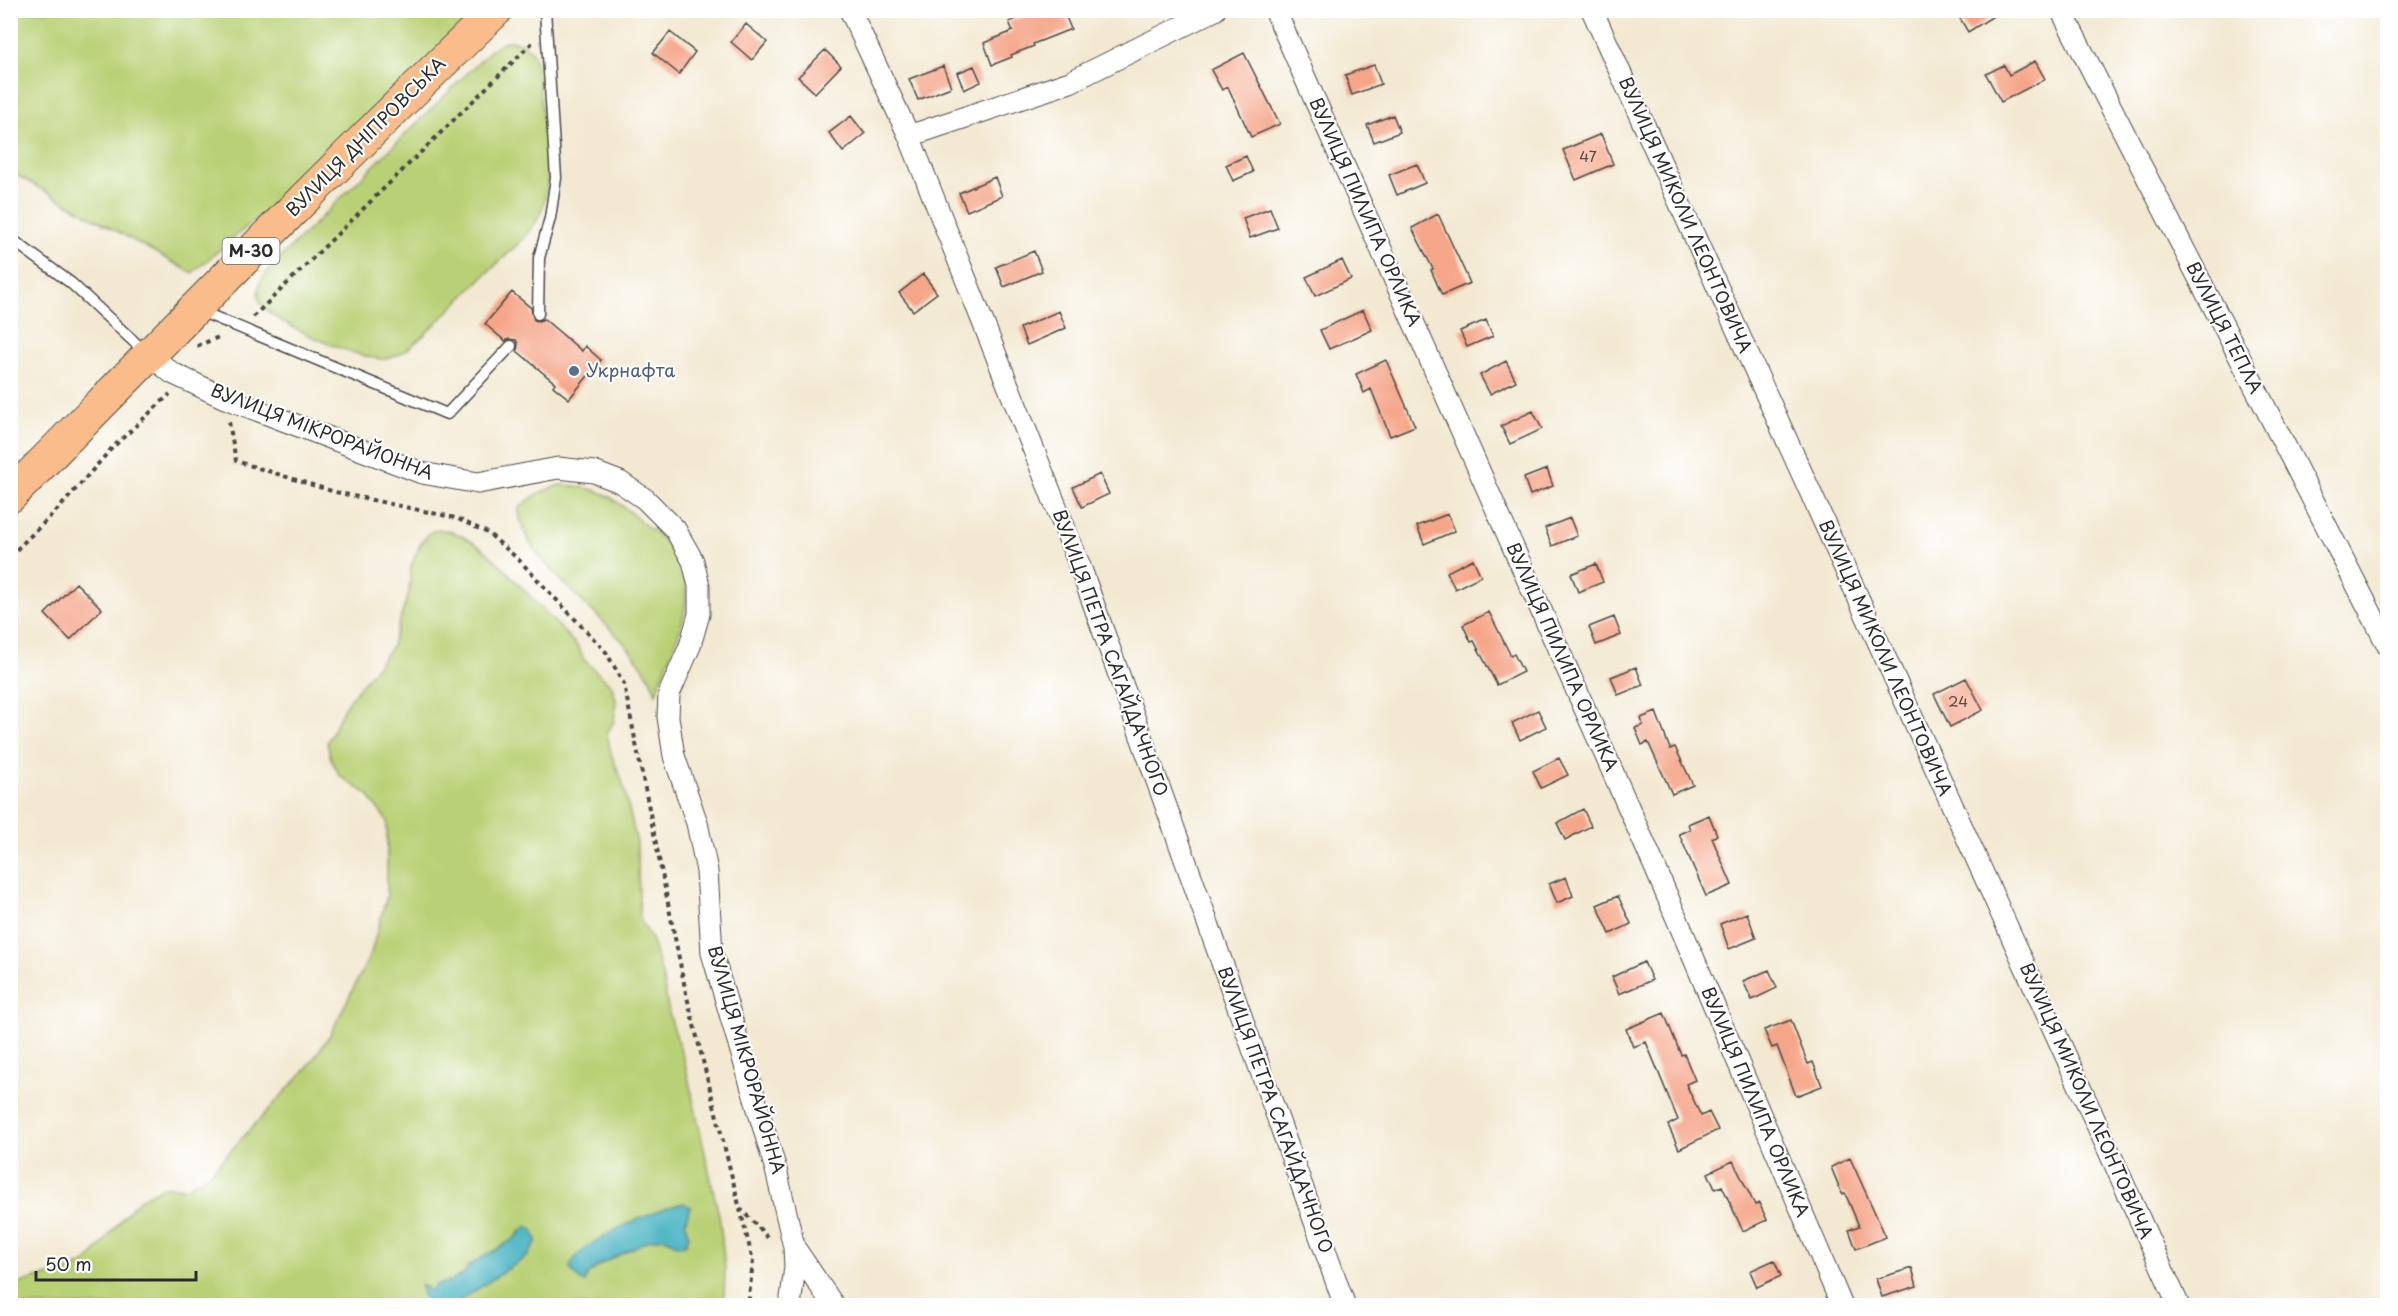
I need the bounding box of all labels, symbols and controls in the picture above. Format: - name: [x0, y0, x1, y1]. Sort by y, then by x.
- street label: ВУЛИЦЯ ДНІПРОВСЬКА: [279, 50, 451, 222]
- street label: ВУЛИЦЯ МИКОЛИ ЛЕОНТОВИЧА: [1613, 72, 1760, 357]
- street label: ВУЛИЦЯ ПИЛИПА ОРЛИКА: [1304, 93, 1429, 330]
- house number: 47: [1579, 144, 1597, 167]
- road number: М-30: [222, 238, 280, 264]
- street label: ВУЛИЦЯ ТЕПЛА: [2180, 257, 2270, 398]
- place label: Укрнафта: [586, 356, 675, 383]
- marker: Укрнафта: [567, 364, 581, 378]
- street label: ВУЛИЦЯ МІКРОРАЙОННА: [207, 376, 438, 486]
- street label: ВУЛИЦЯ ПЕТРА САГАЙДАЧНОГО: [1047, 505, 1176, 800]
- street label: ВУЛИЦЯ МИКОЛИ ЛЕОНТОВИЧА: [1813, 515, 1960, 800]
- street label: ВУЛИЦЯ ПИЛИПА ОРЛИКА: [1501, 538, 1626, 775]
- house number: 24: [1948, 689, 1968, 712]
- street label: ВУЛИЦЯ МІКРОРАЙОННА: [702, 942, 793, 1177]
- street label: ВУЛИЦЯ МИКОЛИ ЛЕОНТОВИЧА: [2014, 958, 2161, 1243]
- street label: ВУЛИЦЯ ПЕТРА САГАЙДАЧНОГО: [1212, 962, 1341, 1257]
- street label: ВУЛИЦЯ ПИЛИПА ОРЛИКА: [1696, 982, 1817, 1221]
- scale bar: [36, 1244, 196, 1282]
- text: 50 m: [45, 1250, 92, 1277]

